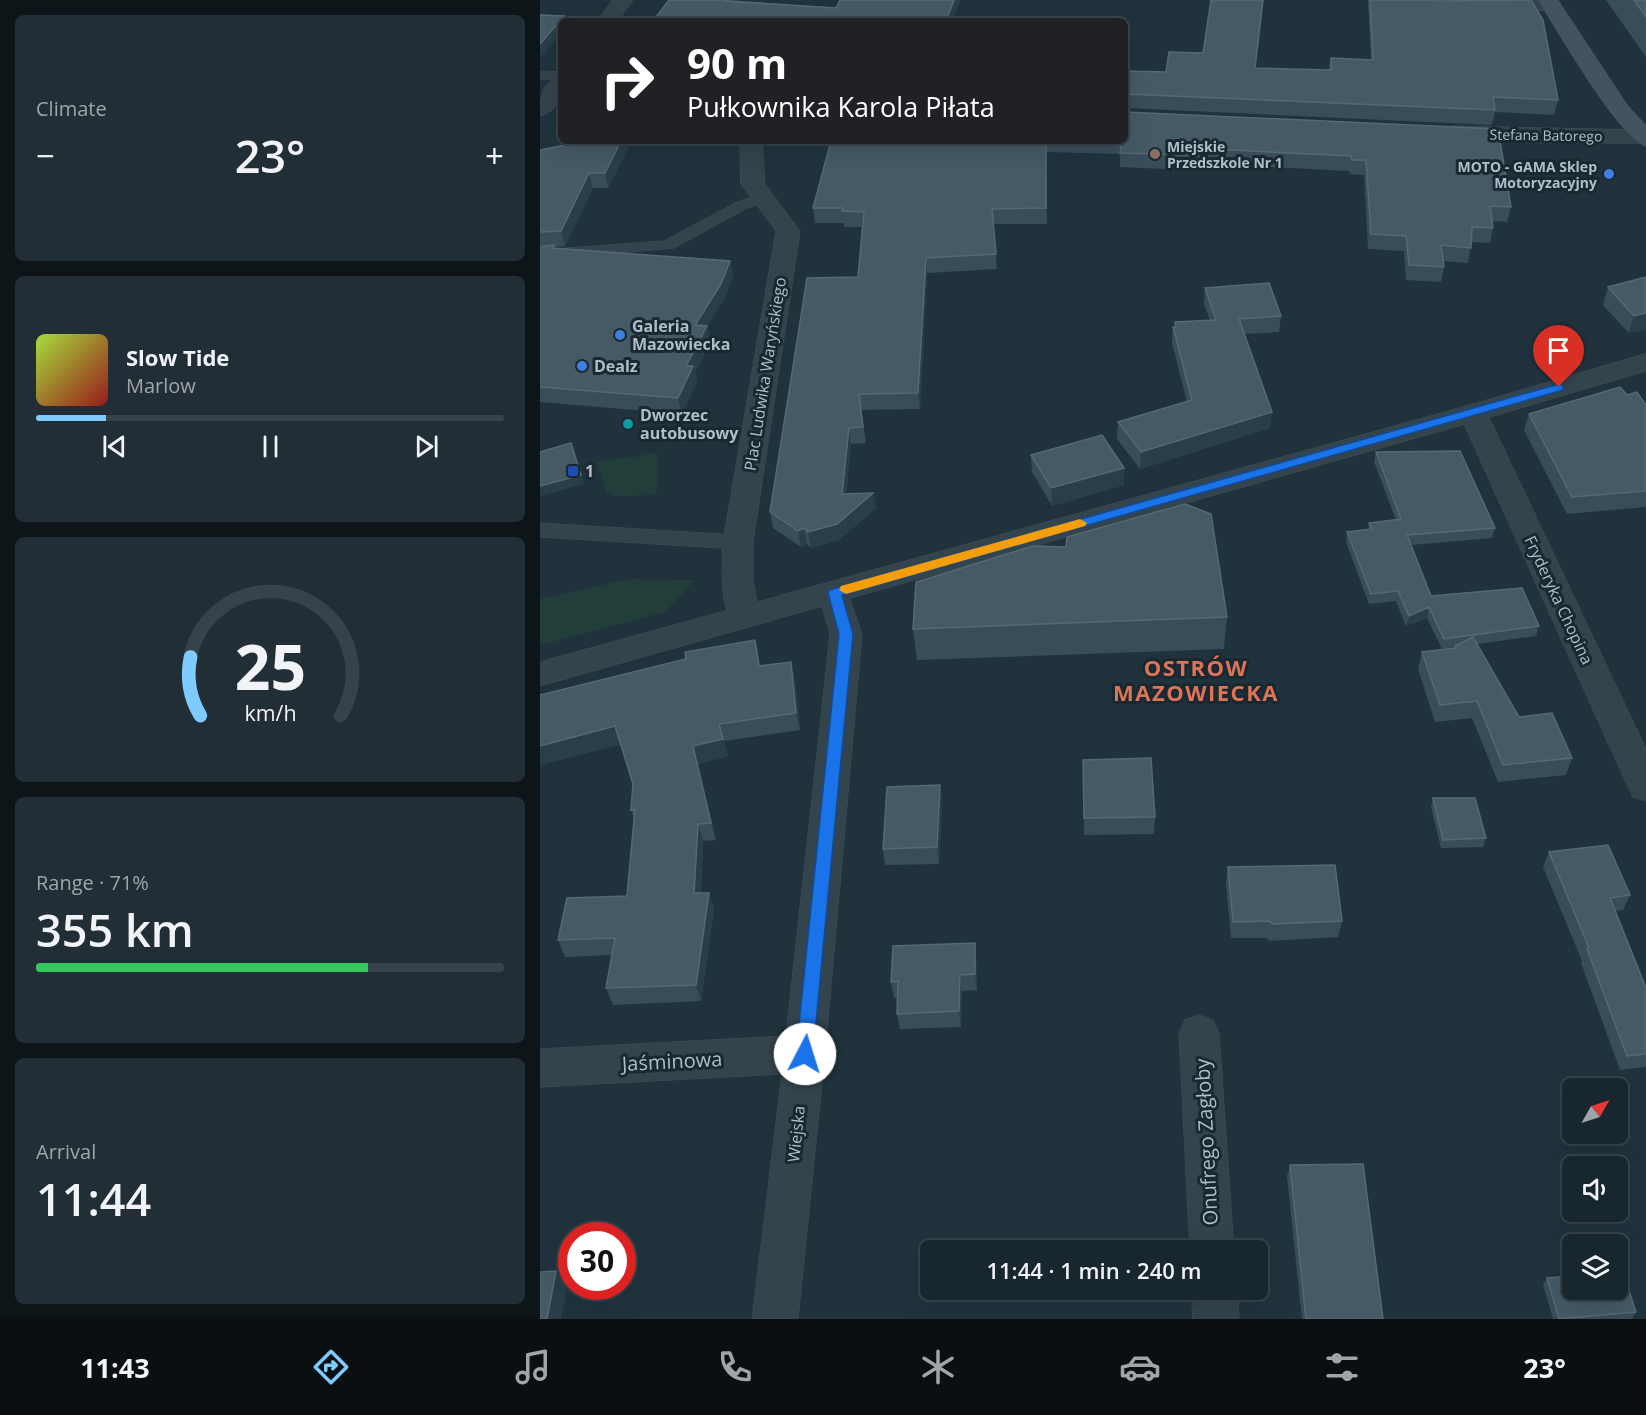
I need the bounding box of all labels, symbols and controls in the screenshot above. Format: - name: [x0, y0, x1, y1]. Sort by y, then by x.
- text: 90 m: [687, 34, 787, 91]
- icon: right: [588, 42, 666, 120]
- text: Pułkownika Karola Piłata: [687, 88, 995, 125]
- text: Climate: [36, 95, 107, 122]
- text: 23°: [235, 125, 305, 186]
- street label: Stefana Batorego: [1489, 125, 1603, 145]
- text: −: [36, 133, 55, 178]
- text: +: [485, 133, 504, 178]
- place label: Miejskie Przedszkole Nr 1: [1167, 137, 1283, 172]
- marker: Miejskie Przedszkole Nr 1: [1148, 147, 1162, 161]
- place label: MOTO - GAMA Sklep Motoryzacyjny: [1458, 157, 1597, 192]
- marker: MOTO - GAMA Sklep Motoryzacyjny: [1602, 167, 1616, 181]
- street label: Plac Ludwika Waryńskiego: [739, 276, 791, 472]
- place label: Galeria Mazowiecka: [632, 315, 730, 355]
- pin: [1533, 325, 1584, 387]
- marker: Galeria Mazowiecka: [613, 328, 627, 342]
- icon: arrive: [1542, 334, 1575, 367]
- text: Slow Tide: [126, 342, 229, 372]
- place label: Dealz: [594, 355, 638, 377]
- marker: Dealz: [575, 359, 589, 373]
- text: Marlow: [126, 372, 196, 399]
- place label: Dworzec autobusowy: [640, 404, 739, 444]
- marker: Dworzec autobusowy: [621, 417, 635, 431]
- icon: previous: [98, 430, 131, 463]
- icon: pause: [254, 430, 287, 463]
- icon: next: [410, 430, 443, 463]
- place label: 1: [585, 460, 594, 482]
- marker: 1: [566, 464, 580, 478]
- street label: Fryderyka Chopina: [1520, 532, 1598, 668]
- text: 25: [234, 624, 306, 709]
- district label: OSTRÓW MAZOWIECKA: [1113, 652, 1279, 707]
- text: km/h: [244, 699, 296, 728]
- text: Range · 71%: [36, 869, 149, 896]
- text: 355 km: [36, 899, 194, 960]
- position arrow: [773, 1022, 837, 1086]
- street label: Jaśminowa: [619, 1045, 723, 1077]
- street label: Onufrego Zagłoby: [1188, 1057, 1224, 1226]
- north arrow: [1562, 1078, 1628, 1144]
- map controls: [1562, 1078, 1628, 1300]
- street label: Wiejska: [782, 1105, 810, 1163]
- text: Arrival: [36, 1138, 96, 1165]
- button: sound: [1562, 1156, 1628, 1222]
- text: 11:44: [36, 1168, 151, 1229]
- speed limit sign: 30: [558, 1222, 636, 1300]
- button: layers: [1562, 1234, 1628, 1300]
- text: 11:44 · 1 min · 240 m: [986, 1255, 1202, 1285]
- icon: directions: [310, 1346, 352, 1388]
- icon: music: [512, 1346, 554, 1388]
- icon: phone: [714, 1346, 756, 1388]
- icon: climate: [917, 1346, 959, 1388]
- icon: car: [1119, 1346, 1161, 1388]
- icon: filters: [1321, 1346, 1363, 1388]
- text: 11:43: [80, 1349, 150, 1386]
- text: 23°: [1523, 1349, 1566, 1386]

